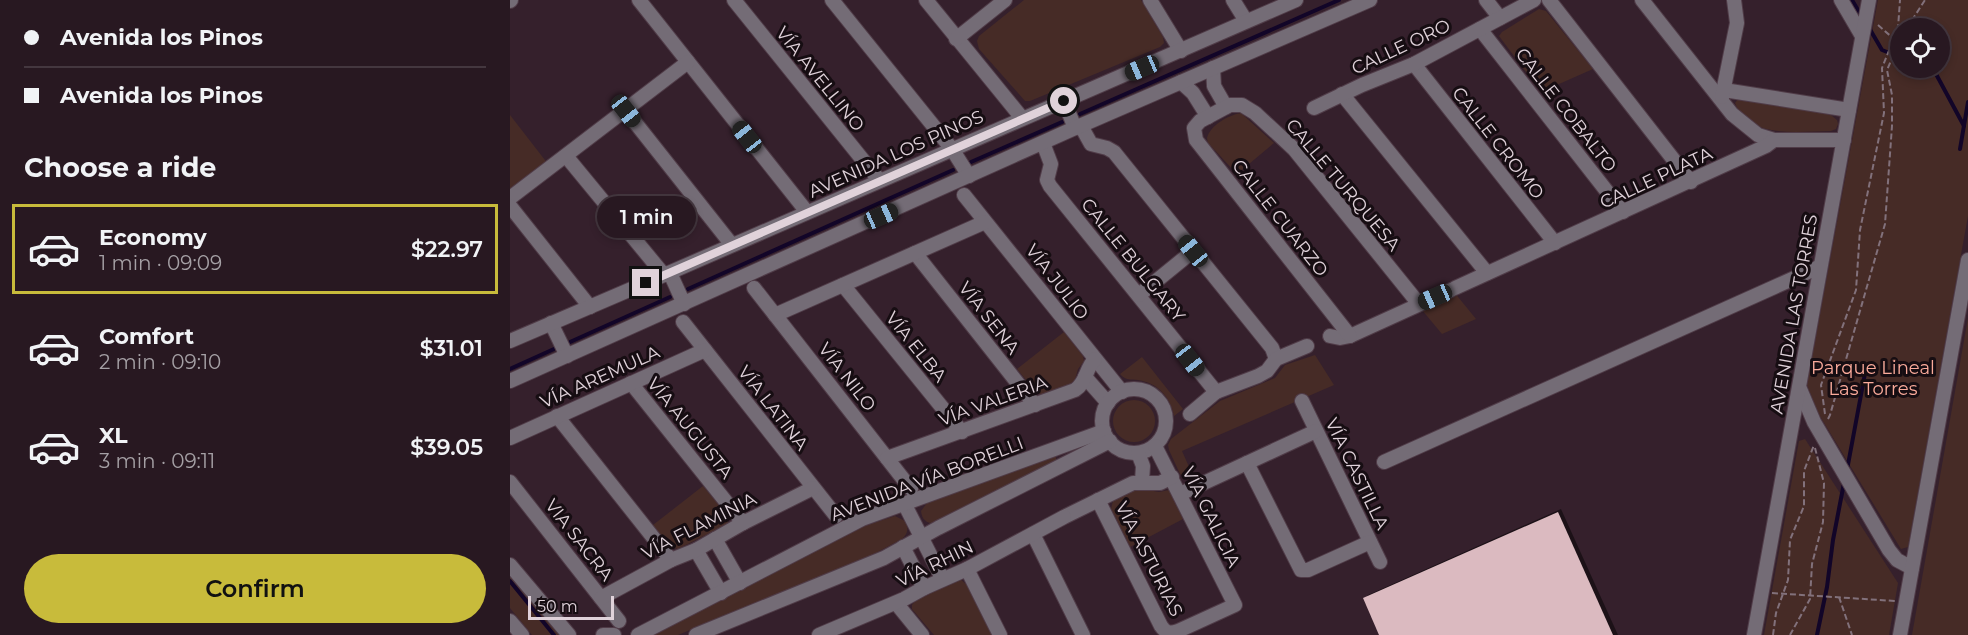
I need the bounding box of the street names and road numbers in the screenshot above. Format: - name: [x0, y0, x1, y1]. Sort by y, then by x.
- street label: CALLE ORO: [1348, 15, 1454, 79]
- street label: VÍA AVELLINO: [771, 22, 869, 136]
- street label: CALLE COBALTO: [1511, 44, 1621, 176]
- street label: CALLE CROMO: [1447, 82, 1549, 204]
- street label: AVENIDA LOS PINOS: [805, 105, 987, 203]
- street label: CALLE TURQUESA: [1281, 114, 1405, 256]
- street label: CALLE PLATA: [1596, 142, 1716, 214]
- street label: CALLE CUARZO: [1227, 155, 1333, 281]
- street label: CALLE BULGARY: [1076, 194, 1190, 327]
- street label: AVENIDA LAS TORRES: [1766, 212, 1822, 416]
- street label: VÍA JULIO: [1021, 240, 1093, 324]
- street label: VÍA SENA: [954, 277, 1024, 359]
- street label: VÍA ELBA: [881, 307, 951, 387]
- street label: VÍA NILO: [813, 338, 881, 416]
- street label: VÍA AREMULA: [537, 341, 663, 413]
- street label: VÍA LATINA: [733, 361, 813, 455]
- street label: VÍA VALERIA: [936, 371, 1050, 431]
- street label: VÍA AUGUSTA: [642, 373, 738, 483]
- street label: VÍA CASTILLA: [1320, 415, 1394, 533]
- street label: AVENIDA VÍA BORELLI: [828, 432, 1026, 526]
- street label: VÍA GALICIA: [1177, 463, 1245, 571]
- street label: VÍA FLAMINIA: [638, 488, 760, 564]
- street label: VIA SACRA: [540, 495, 618, 585]
- street label: VÍA ASTURIAS: [1111, 498, 1187, 620]
- street label: VÍA RHIN: [893, 536, 977, 592]

